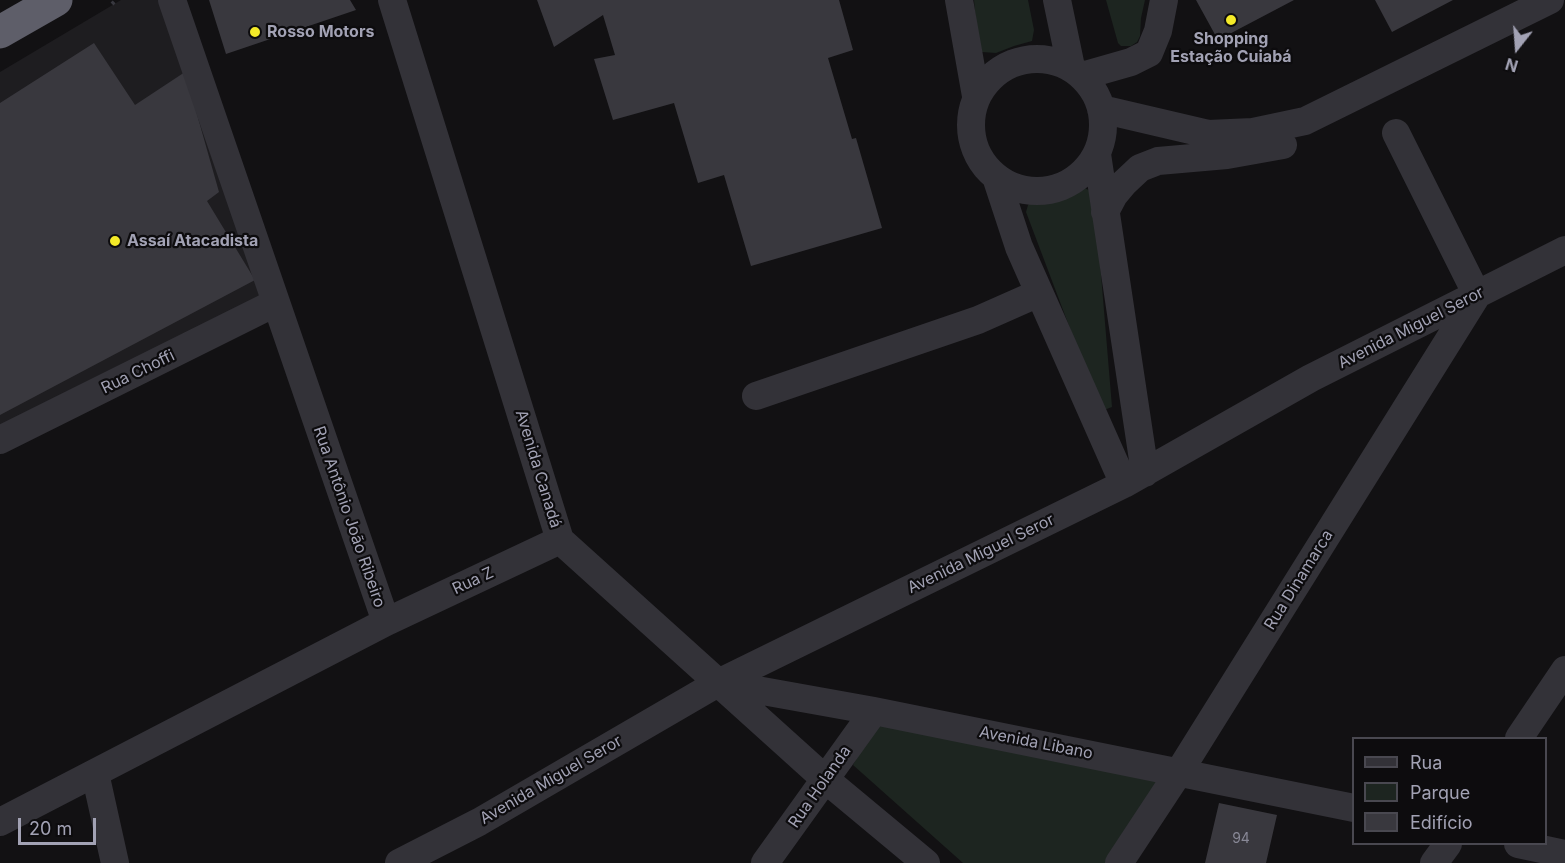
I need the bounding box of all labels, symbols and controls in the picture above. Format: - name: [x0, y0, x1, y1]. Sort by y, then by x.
- marker: Shopping Estação Cuiabá: [1224, 13, 1238, 27]
- north arrow: [1487, 18, 1547, 78]
- place label: Rosso Motors: [267, 22, 374, 42]
- marker: Rosso Motors: [248, 25, 262, 39]
- place label: Shopping Estação Cuiabá: [1170, 29, 1292, 67]
- text: N: [1503, 54, 1521, 77]
- place label: Assaí Atacadista: [127, 231, 258, 251]
- marker: Assaí Atacadista: [108, 234, 122, 248]
- street label: Avenida Miguel Seror: [1335, 283, 1487, 373]
- street label: Rua Choffi: [98, 346, 178, 398]
- street label: Avenida Canadá: [511, 408, 565, 530]
- street label: Rua Antônio João Ribeiro: [309, 424, 389, 610]
- street label: Avenida Miguel Seror: [905, 510, 1057, 598]
- street label: Rua Dinamarca: [1261, 527, 1337, 633]
- street label: Rua Z: [449, 563, 497, 599]
- street label: Avenida Libano: [977, 723, 1095, 763]
- street label: Avenida Miguel Seror: [477, 731, 625, 829]
- legend: [1352, 737, 1547, 845]
- street label: Rua Holanda: [785, 742, 855, 832]
- text: Rua: [1410, 752, 1442, 773]
- text: Parque: [1410, 782, 1470, 803]
- scale bar: [21, 806, 99, 844]
- text: Edifício: [1410, 812, 1473, 833]
- text: 20 m: [29, 818, 72, 839]
- house number: 94: [1232, 831, 1250, 847]

